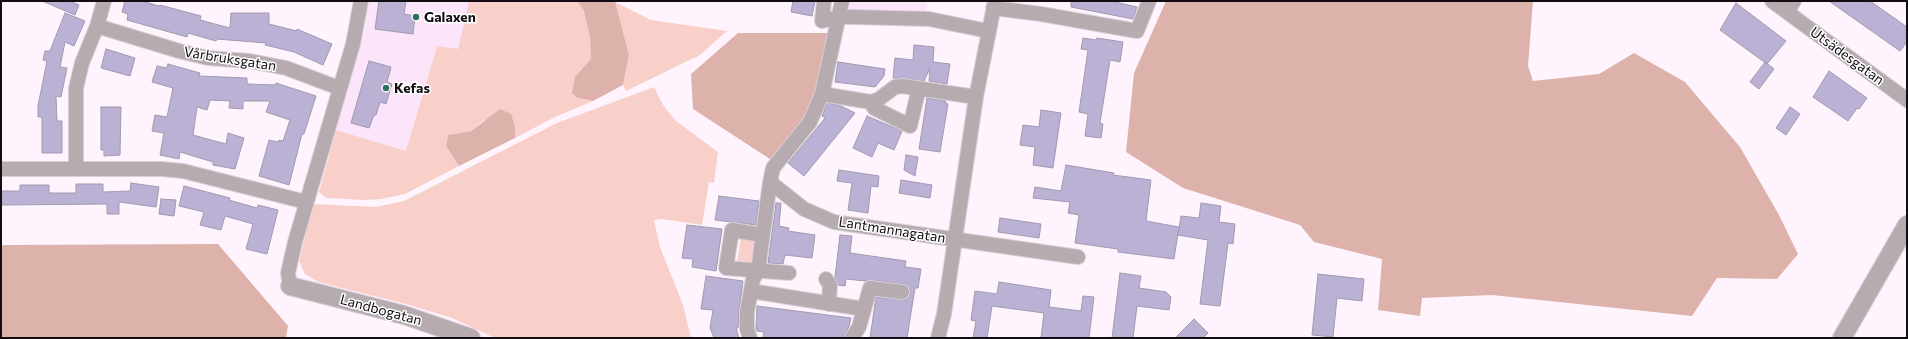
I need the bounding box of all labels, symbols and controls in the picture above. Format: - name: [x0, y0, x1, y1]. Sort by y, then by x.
- place label: Galaxen: [424, 9, 476, 25]
- marker: Galaxen: [411, 12, 421, 22]
- street label: Utsädesgatan: [1807, 24, 1887, 88]
- street label: Vårbruksgatan: [183, 43, 277, 75]
- place label: Kefas: [394, 80, 430, 96]
- marker: Kefas: [381, 83, 391, 93]
- street label: Lantmannagatan: [837, 213, 947, 247]
- street label: Landbogatan: [338, 291, 424, 329]

